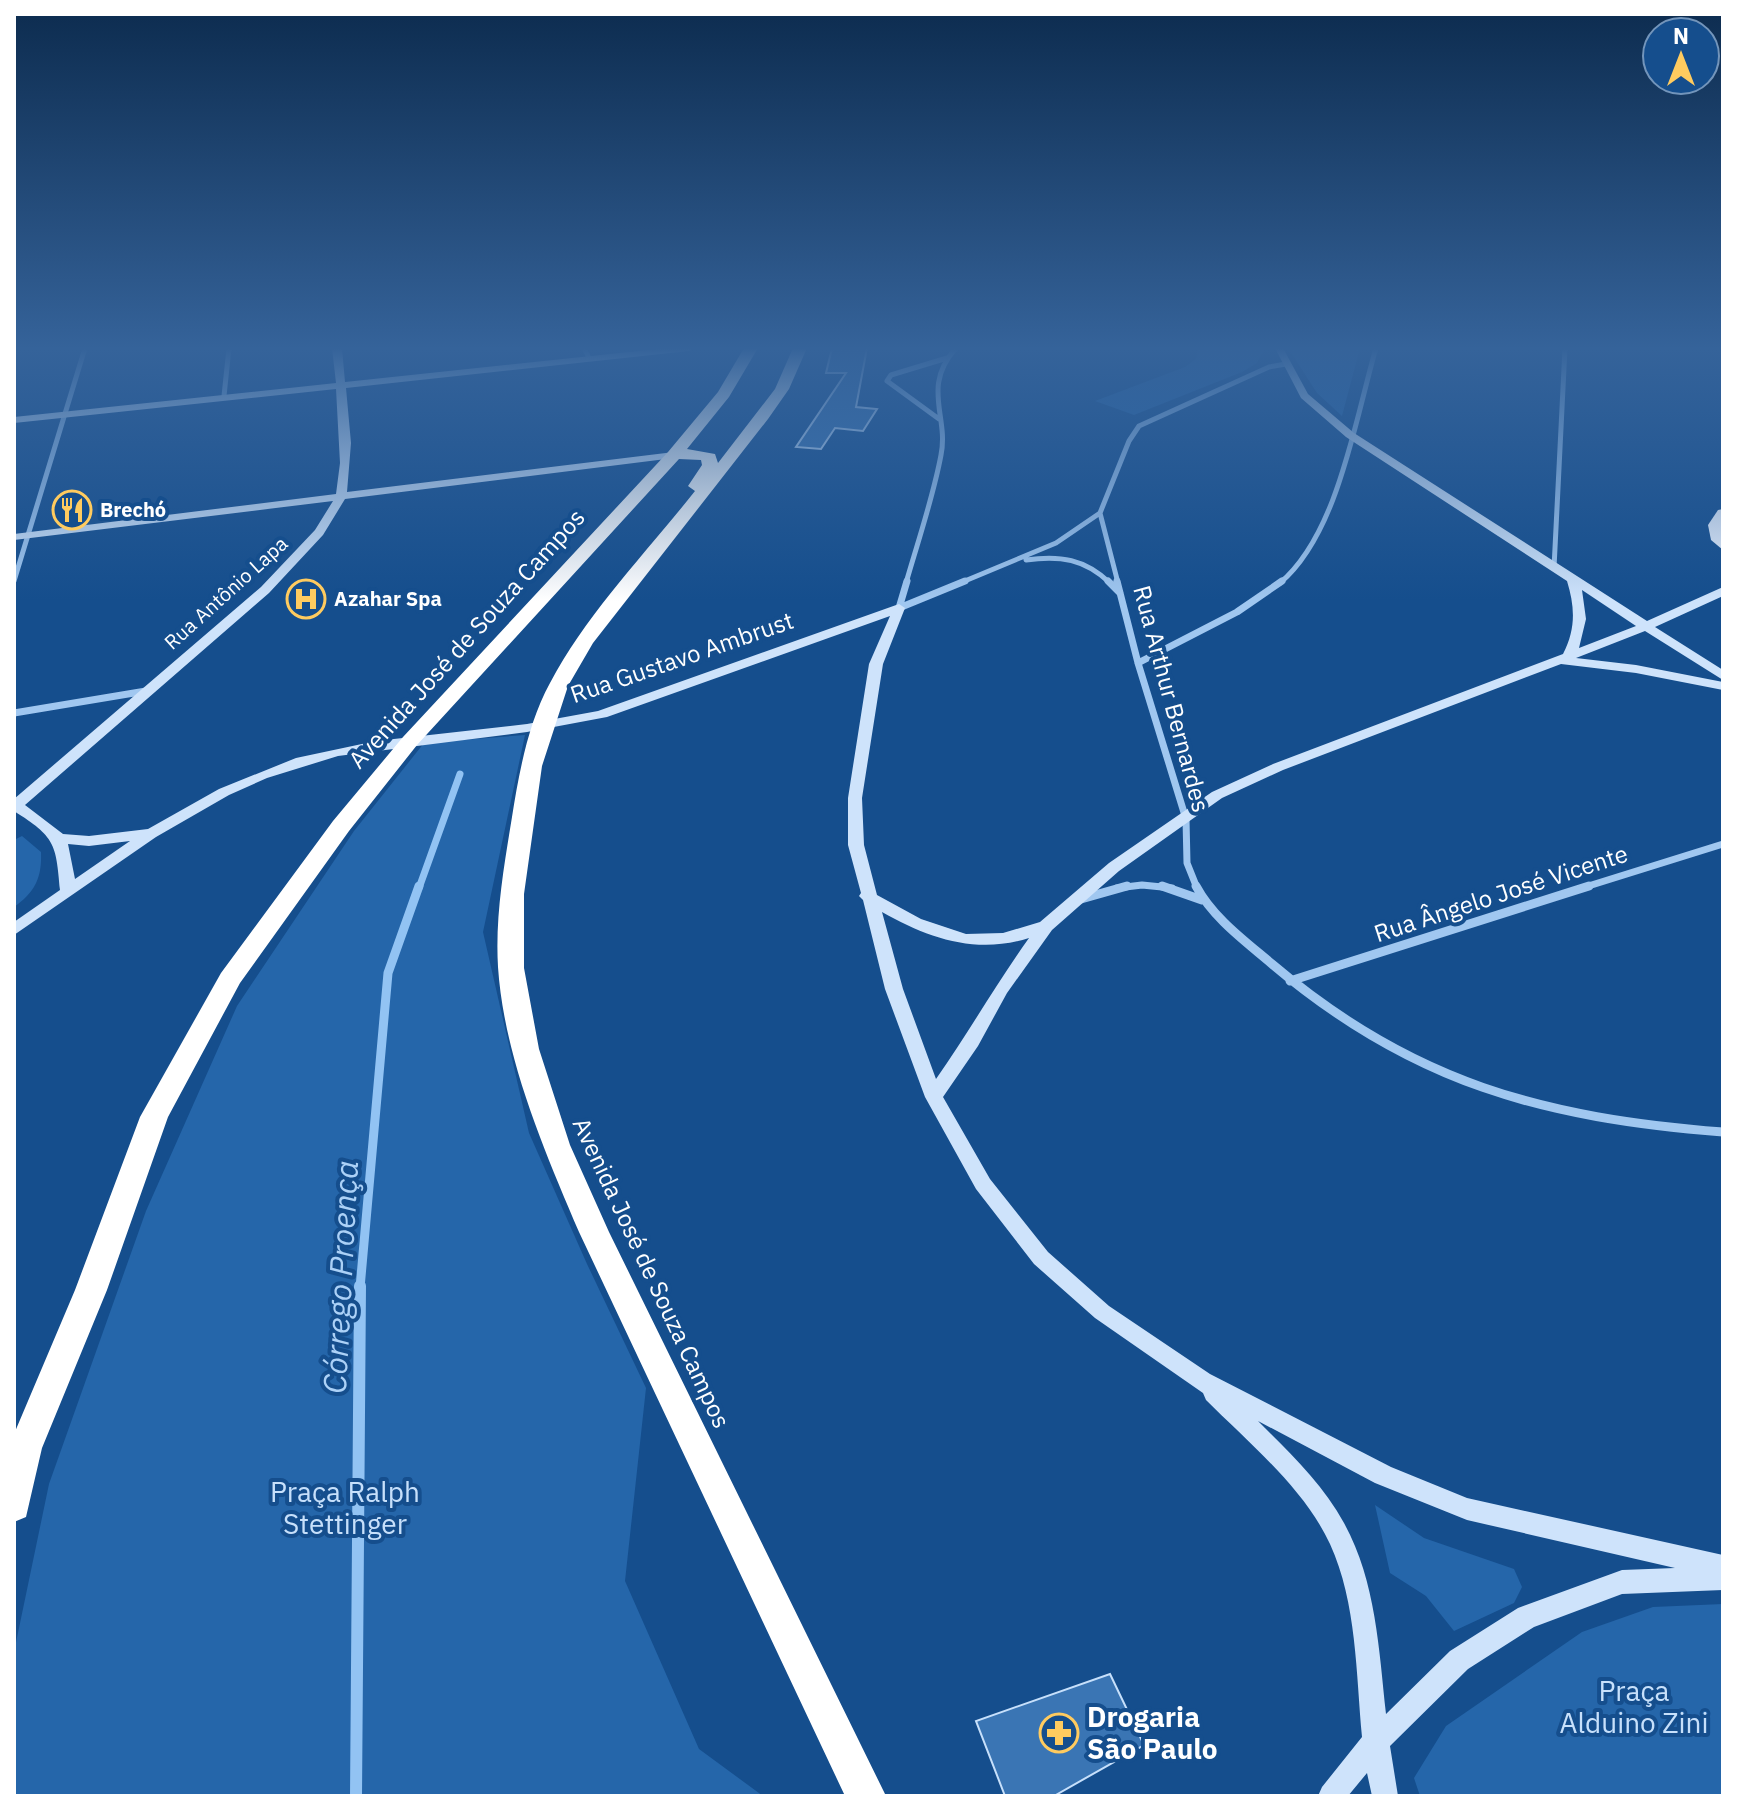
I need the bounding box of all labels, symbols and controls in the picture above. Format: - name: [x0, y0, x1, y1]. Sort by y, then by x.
- north arrow: [1641, 16, 1721, 96]
- text: N: [1673, 21, 1689, 50]
- restaurant icon: Brechó: [51, 489, 93, 531]
- place label: Brechó: [100, 496, 166, 523]
- street label: Avenida José de Souza Campos: [341, 502, 592, 775]
- street label: Rua Antônio Lapa: [158, 530, 293, 655]
- hospital icon: Azahar Spa: [285, 578, 327, 620]
- street label: Rua Arthur Bernardes: [1126, 582, 1218, 816]
- place label: Azahar Spa: [334, 585, 442, 612]
- street label: Rua Gustavo Ambrust: [566, 604, 797, 710]
- street label: Rua Ângelo José Vicente: [1370, 837, 1632, 949]
- street label: Avenida José de Souza Campos: [566, 1112, 738, 1433]
- water label: Córrego Proença: [313, 1159, 367, 1395]
- park label: Praça Ralph Stettinger: [270, 1473, 420, 1542]
- park label: Praça Alduino Zini: [1559, 1672, 1709, 1741]
- place label: Drogaria São Paulo: [1087, 1698, 1218, 1767]
- pharmacy icon: Drogaria São Paulo: [1038, 1712, 1080, 1754]

